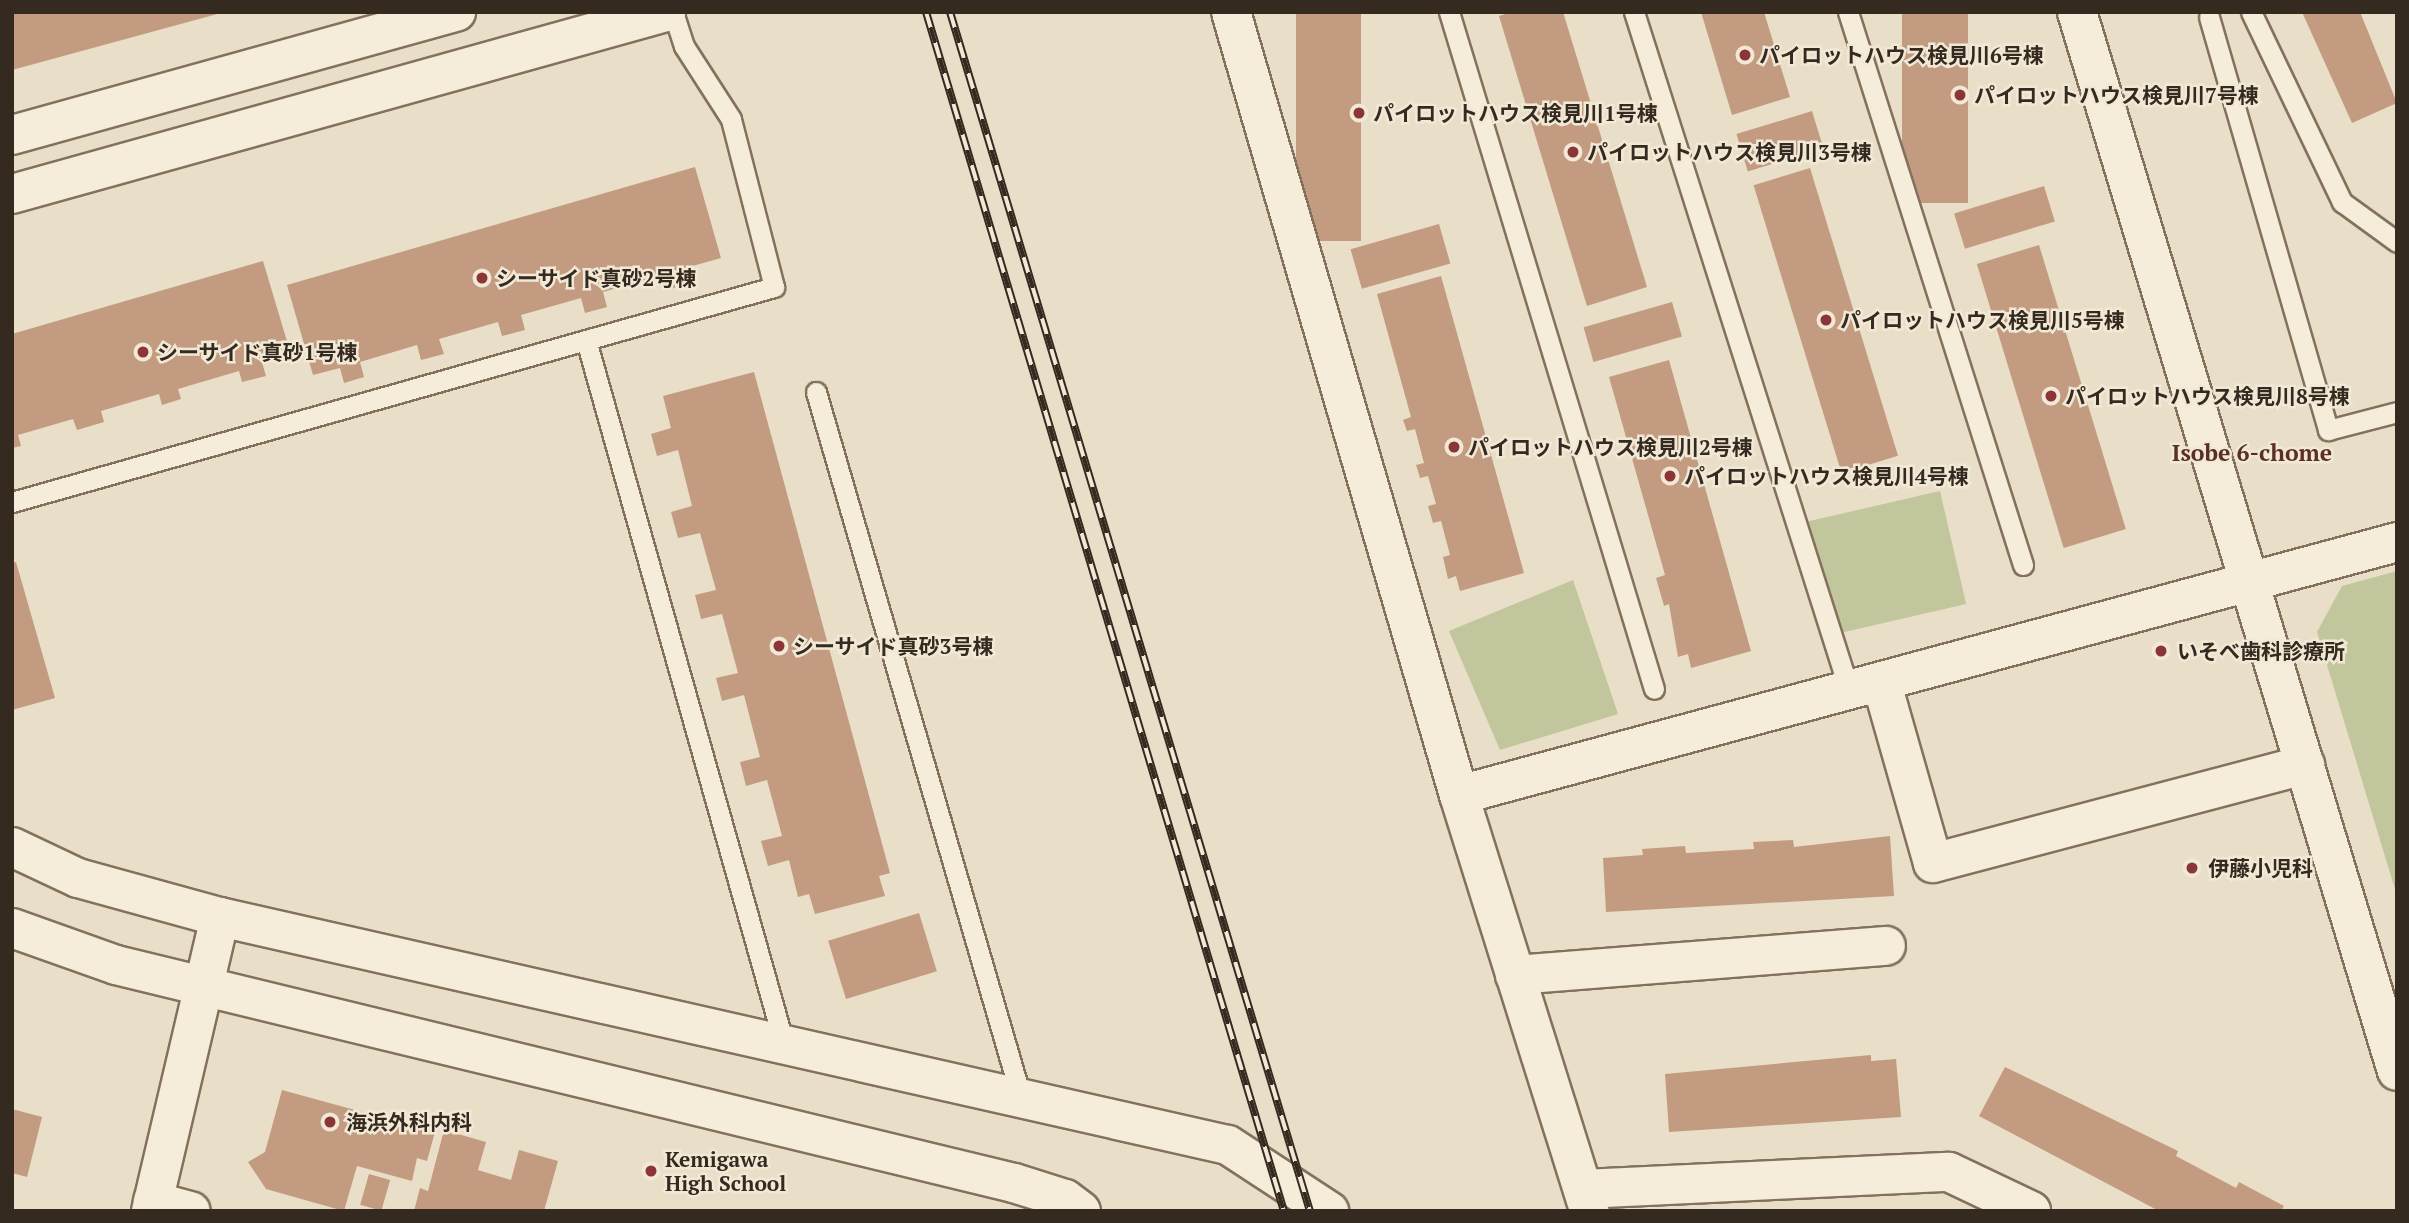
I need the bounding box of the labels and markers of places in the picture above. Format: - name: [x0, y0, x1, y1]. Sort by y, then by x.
- place label: パイロットハウス検見川6号棟: [1759, 42, 2044, 68]
- marker: パイロットハウス検見川6号棟: [1737, 47, 1753, 63]
- place label: パイロットハウス検見川7号棟: [1974, 82, 2259, 108]
- marker: パイロットハウス検見川7号棟: [1952, 87, 1968, 103]
- place label: パイロットハウス検見川1号棟: [1373, 100, 1658, 126]
- marker: パイロットハウス検見川1号棟: [1351, 105, 1367, 121]
- place label: パイロットハウス検見川3号棟: [1587, 139, 1872, 165]
- marker: パイロットハウス検見川3号棟: [1565, 144, 1581, 160]
- place label: シーサイド真砂2号棟: [496, 265, 697, 291]
- marker: シーサイド真砂2号棟: [474, 270, 490, 286]
- place label: パイロットハウス検見川5号棟: [1840, 307, 2125, 333]
- marker: パイロットハウス検見川5号棟: [1818, 312, 1834, 328]
- place label: シーサイド真砂1号棟: [157, 339, 358, 365]
- marker: シーサイド真砂1号棟: [135, 344, 151, 360]
- place label: パイロットハウス検見川8号棟: [2065, 383, 2350, 409]
- marker: パイロットハウス検見川8号棟: [2043, 388, 2059, 404]
- place label: パイロットハウス検見川2号棟: [1468, 434, 1753, 460]
- marker: パイロットハウス検見川2号棟: [1446, 439, 1462, 455]
- place label: パイロットハウス検見川4号棟: [1684, 463, 1969, 489]
- marker: パイロットハウス検見川4号棟: [1662, 468, 1678, 484]
- place label: シーサイド真砂3号棟: [793, 633, 994, 659]
- marker: シーサイド真砂3号棟: [771, 638, 787, 654]
- place label: いそべ歯科診療所: [2177, 638, 2345, 664]
- marker: いそべ歯科診療所: [2151, 641, 2171, 661]
- place label: 伊藤小児科: [2208, 855, 2313, 881]
- marker: 伊藤小児科: [2182, 858, 2202, 878]
- place label: 海浜外科内科: [346, 1109, 472, 1135]
- marker: 海浜外科内科: [320, 1112, 340, 1132]
- place label: Kemigawa High School: [665, 1146, 786, 1196]
- marker: Kemigawa High School: [643, 1163, 659, 1179]

